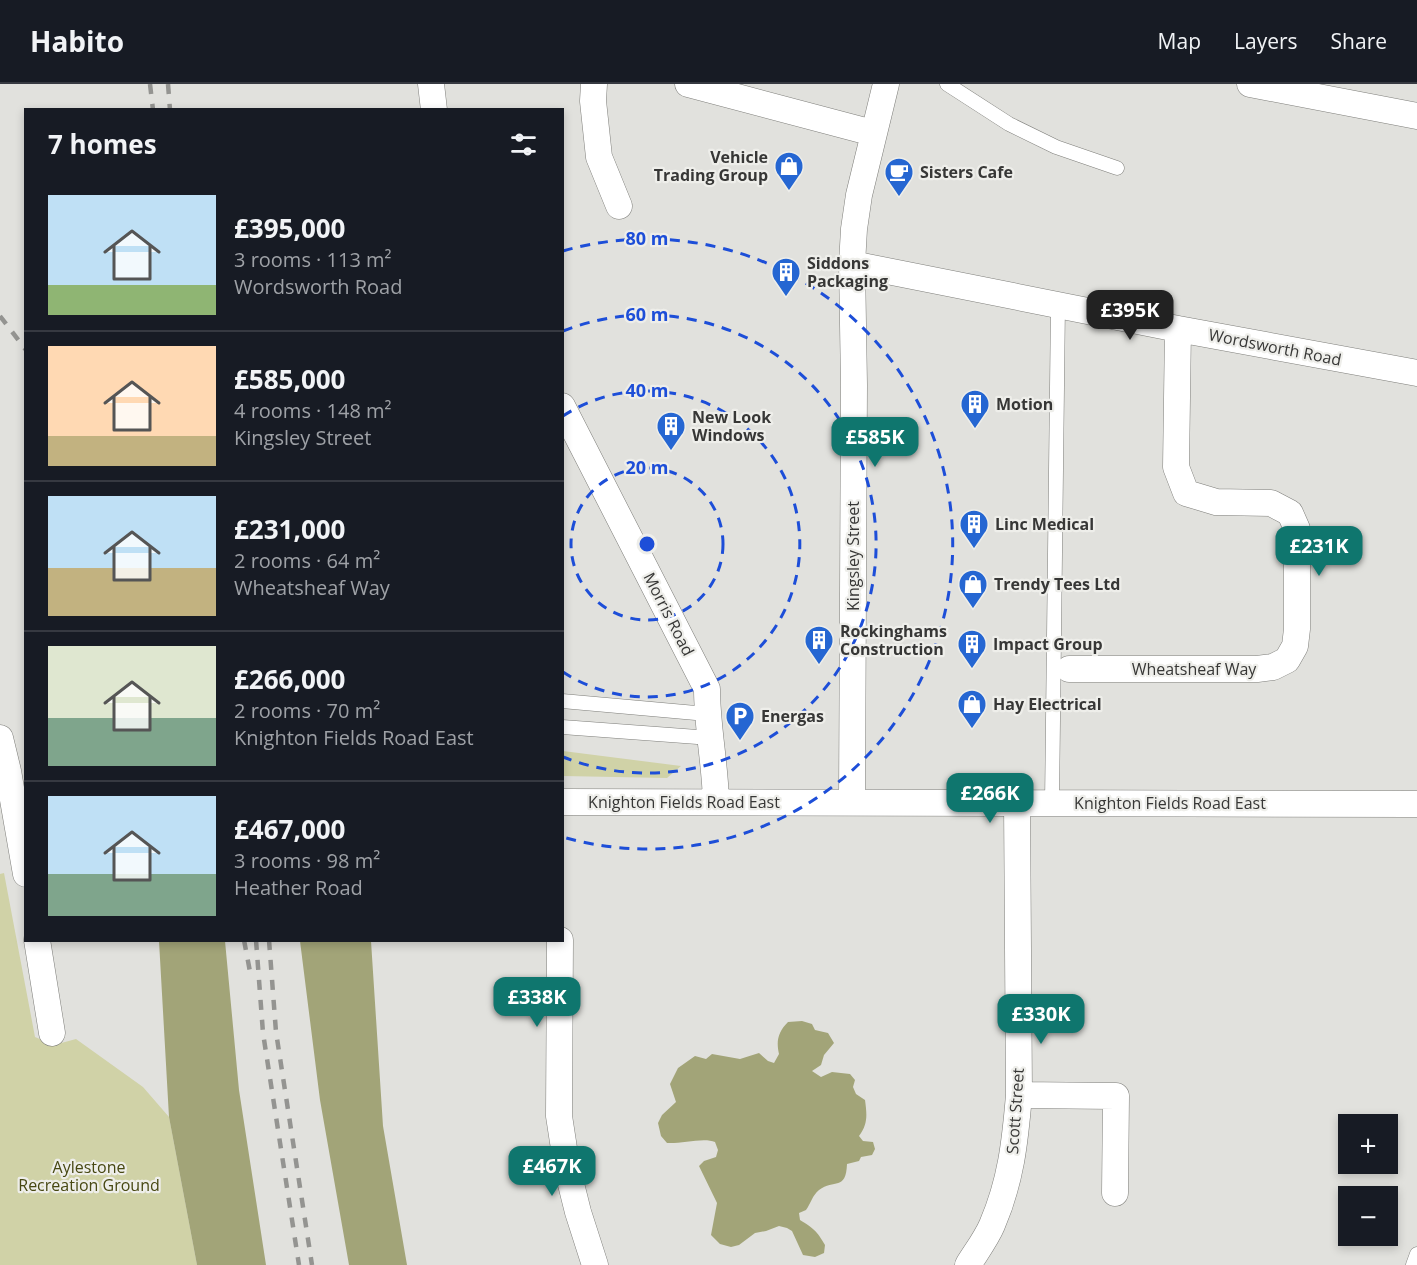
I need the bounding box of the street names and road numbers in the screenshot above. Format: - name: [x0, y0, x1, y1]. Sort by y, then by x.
- street label: Wordsworth Road: [1207, 323, 1343, 371]
- street label: Kingsley Street: [842, 501, 864, 611]
- street label: Morris Road: [639, 568, 699, 660]
- street label: Wheatsheaf Way: [1132, 658, 1257, 680]
- street label: Knighton Fields Road East: [588, 791, 780, 813]
- street label: Knighton Fields Road East: [1074, 792, 1266, 814]
- street label: Scott Street: [1001, 1067, 1029, 1155]

